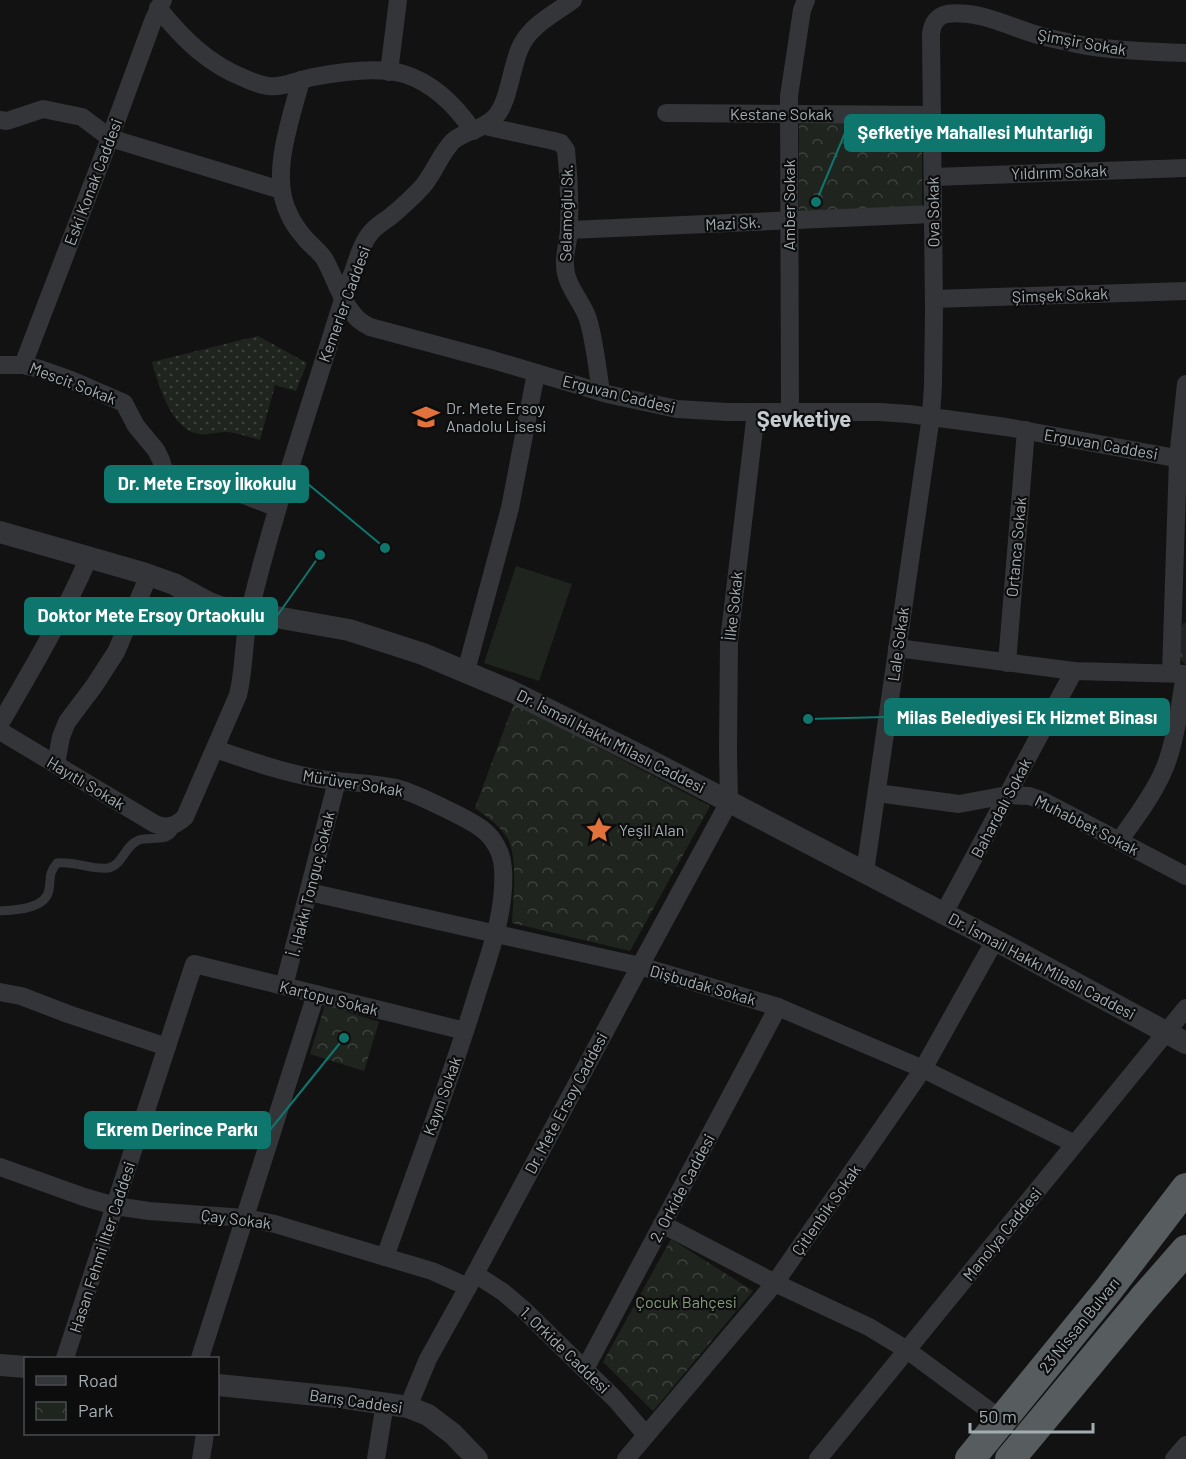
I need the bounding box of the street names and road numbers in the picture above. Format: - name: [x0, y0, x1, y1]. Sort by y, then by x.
- street label: Şimşir Sokak: [1036, 24, 1128, 59]
- street label: Kestane Sokak: [730, 104, 832, 123]
- street label: Eski Konak Caddesi: [60, 116, 125, 248]
- street label: Amber Sokak: [779, 159, 798, 251]
- street label: Yıldırım Sokak: [1011, 160, 1107, 183]
- street label: Selamoğlu Sk.: [555, 164, 576, 262]
- street label: Ova Sokak: [922, 176, 943, 248]
- street label: Mazi Sk.: [705, 212, 761, 233]
- street label: Kemerler Caddesi: [314, 243, 373, 364]
- street label: Şimşek Sokak: [1012, 283, 1108, 306]
- street label: Mescit Sokak: [27, 357, 119, 408]
- street label: Erguvan Caddesi: [561, 370, 677, 417]
- street label: Erguvan Caddesi: [1043, 424, 1160, 463]
- street label: Ortanca Sokak: [1002, 496, 1029, 598]
- street label: İlke Sokak: [719, 570, 746, 641]
- street label: Lale Sokak: [883, 606, 912, 682]
- street label: Dr. İsmail Hakkı Milaslı Caddesi: [514, 685, 709, 796]
- street label: Hayıtlı Sokak: [44, 752, 129, 813]
- street label: Bahardalı Sokak: [966, 755, 1035, 861]
- street label: Mürüver Sokak: [301, 765, 405, 800]
- street label: Muhabbet Sokak: [1032, 790, 1142, 859]
- street label: İ. Hakkı Tonguç Sokak: [283, 809, 338, 959]
- street label: Dr. İsmail Hakkı Milaslı Caddesi: [945, 908, 1139, 1023]
- street label: Dişbudak Sokak: [648, 960, 758, 1009]
- street label: Kartopu Sokak: [278, 976, 380, 1019]
- street label: Dr. Mete Ersoy Caddesi: [520, 1029, 611, 1177]
- street label: Kayın Sokak: [418, 1054, 465, 1138]
- street label: 2. Orkide Caddesi: [645, 1130, 718, 1245]
- street label: Hasan Fehmi İlter Caddesi: [65, 1159, 138, 1335]
- street label: Çitlenbik Sokak: [787, 1161, 864, 1259]
- street label: Manolya Caddesi: [958, 1183, 1045, 1284]
- street label: Çay Sokak: [200, 1205, 272, 1232]
- street label: 23 Nissan Bulvarı: [1034, 1273, 1123, 1376]
- street label: 1. Orkide Caddesi: [517, 1302, 614, 1397]
- street label: Barış Caddesi: [308, 1385, 404, 1416]

